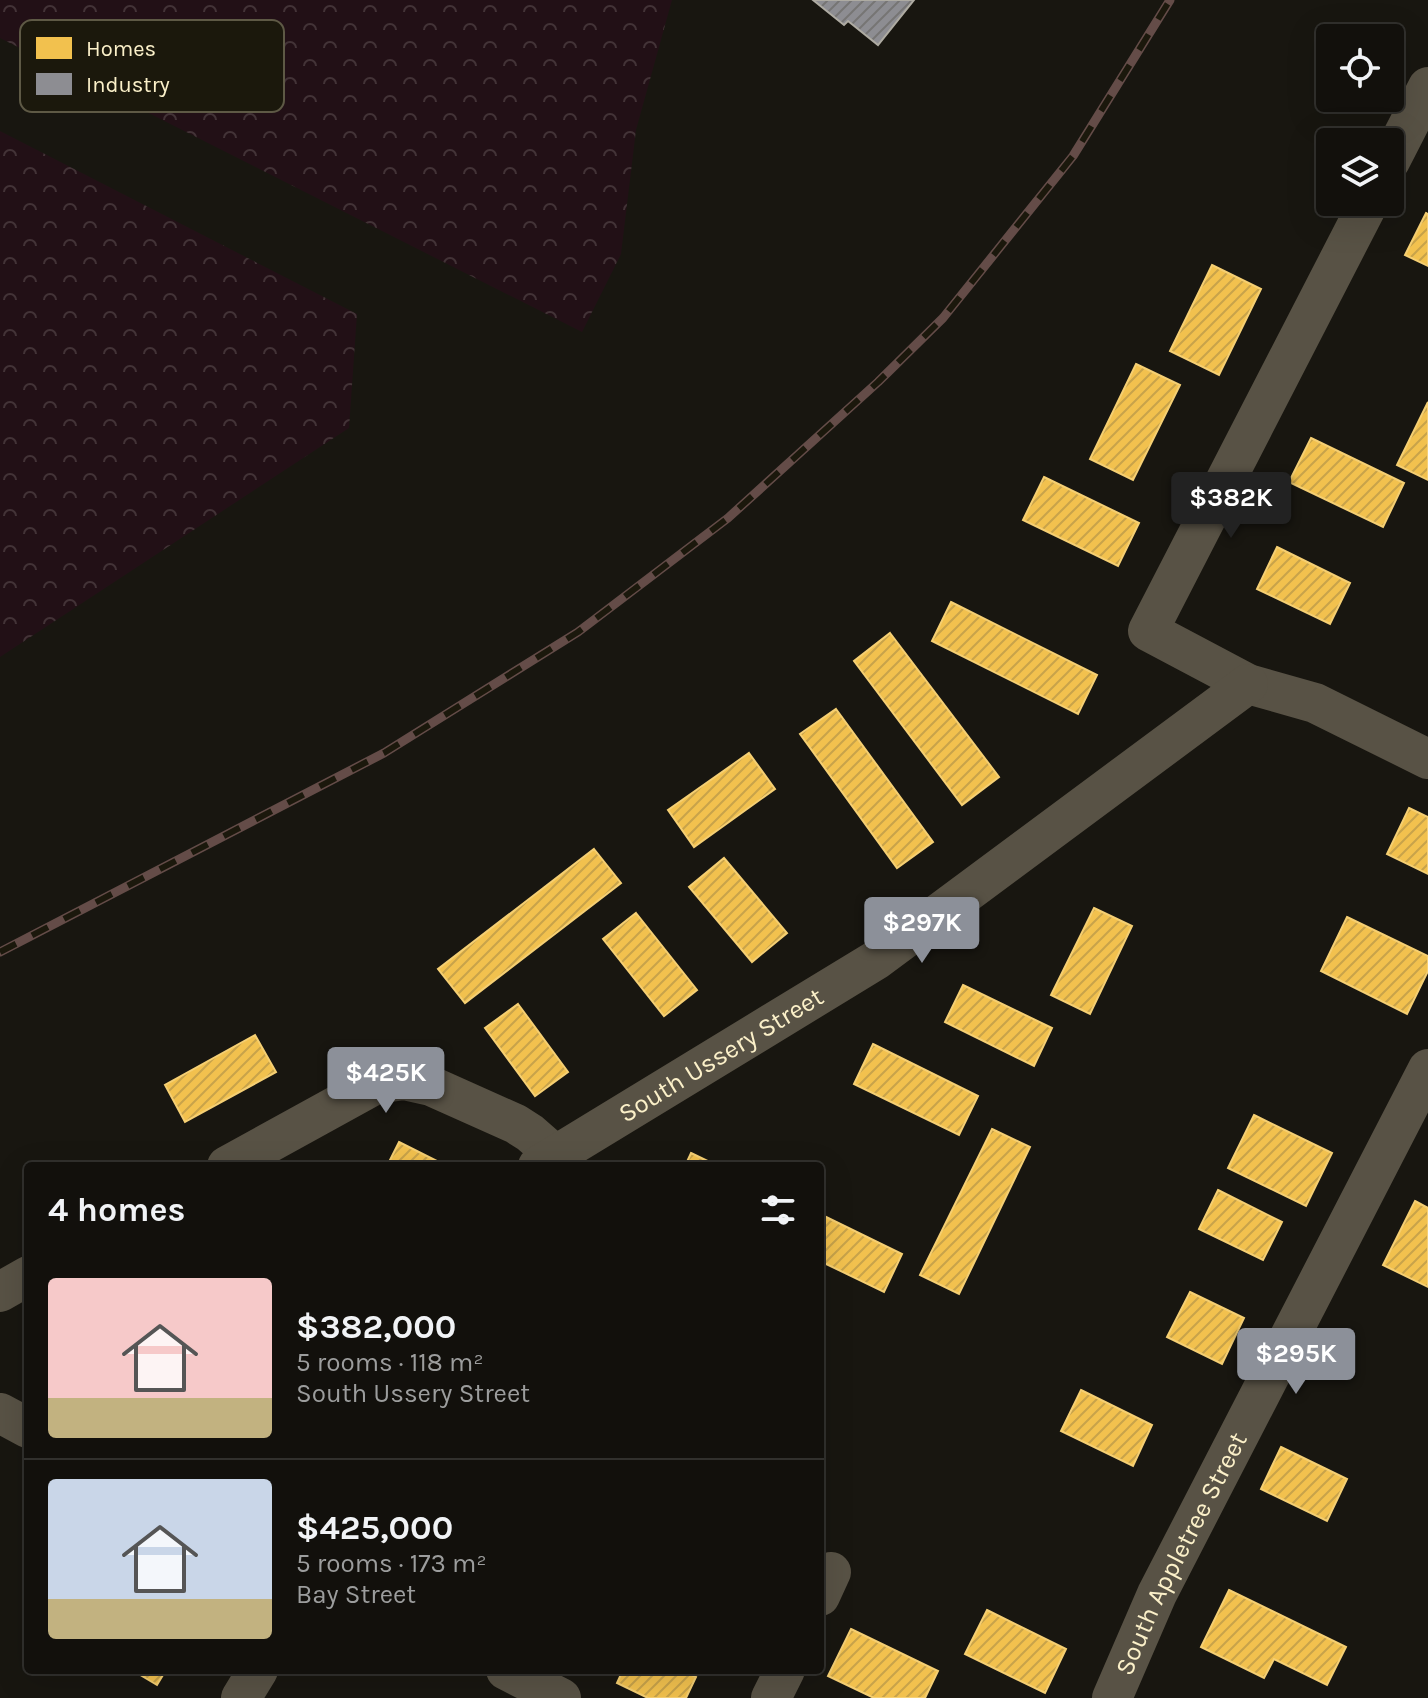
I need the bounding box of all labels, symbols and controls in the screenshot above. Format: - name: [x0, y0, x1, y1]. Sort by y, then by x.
- legend: [20, 20, 284, 112]
- map controls: [1316, 24, 1404, 216]
- button: locate: [1316, 24, 1404, 112]
- text: Homes: [86, 36, 156, 62]
- text: Industry: [86, 72, 170, 98]
- button: layers: [1316, 128, 1404, 216]
- pin: $382K: [1175, 472, 1287, 540]
- text: $382K: [1189, 482, 1273, 513]
- pin: $297K: [866, 897, 978, 965]
- text: $297K: [882, 907, 962, 938]
- street label: South Ussery Street: [613, 981, 829, 1129]
- pin: $425K: [330, 1047, 442, 1115]
- text: $425K: [345, 1057, 427, 1088]
- icon: filters: [756, 1188, 800, 1232]
- text: 4 homes: [48, 1190, 185, 1230]
- text: $382,000: [296, 1307, 456, 1347]
- icon: home: [112, 1310, 208, 1406]
- pin: $295K: [1240, 1328, 1352, 1396]
- text: $295K: [1255, 1338, 1337, 1369]
- text: 5 rooms · 118 m²: [296, 1347, 484, 1378]
- text: South Ussery Street: [296, 1378, 530, 1409]
- street label: South Appletree Street: [1109, 1427, 1254, 1680]
- text: $425,000: [296, 1508, 453, 1548]
- icon: home: [112, 1511, 208, 1607]
- text: 5 rooms · 173 m²: [296, 1548, 487, 1579]
- text: Bay Street: [296, 1579, 416, 1610]

